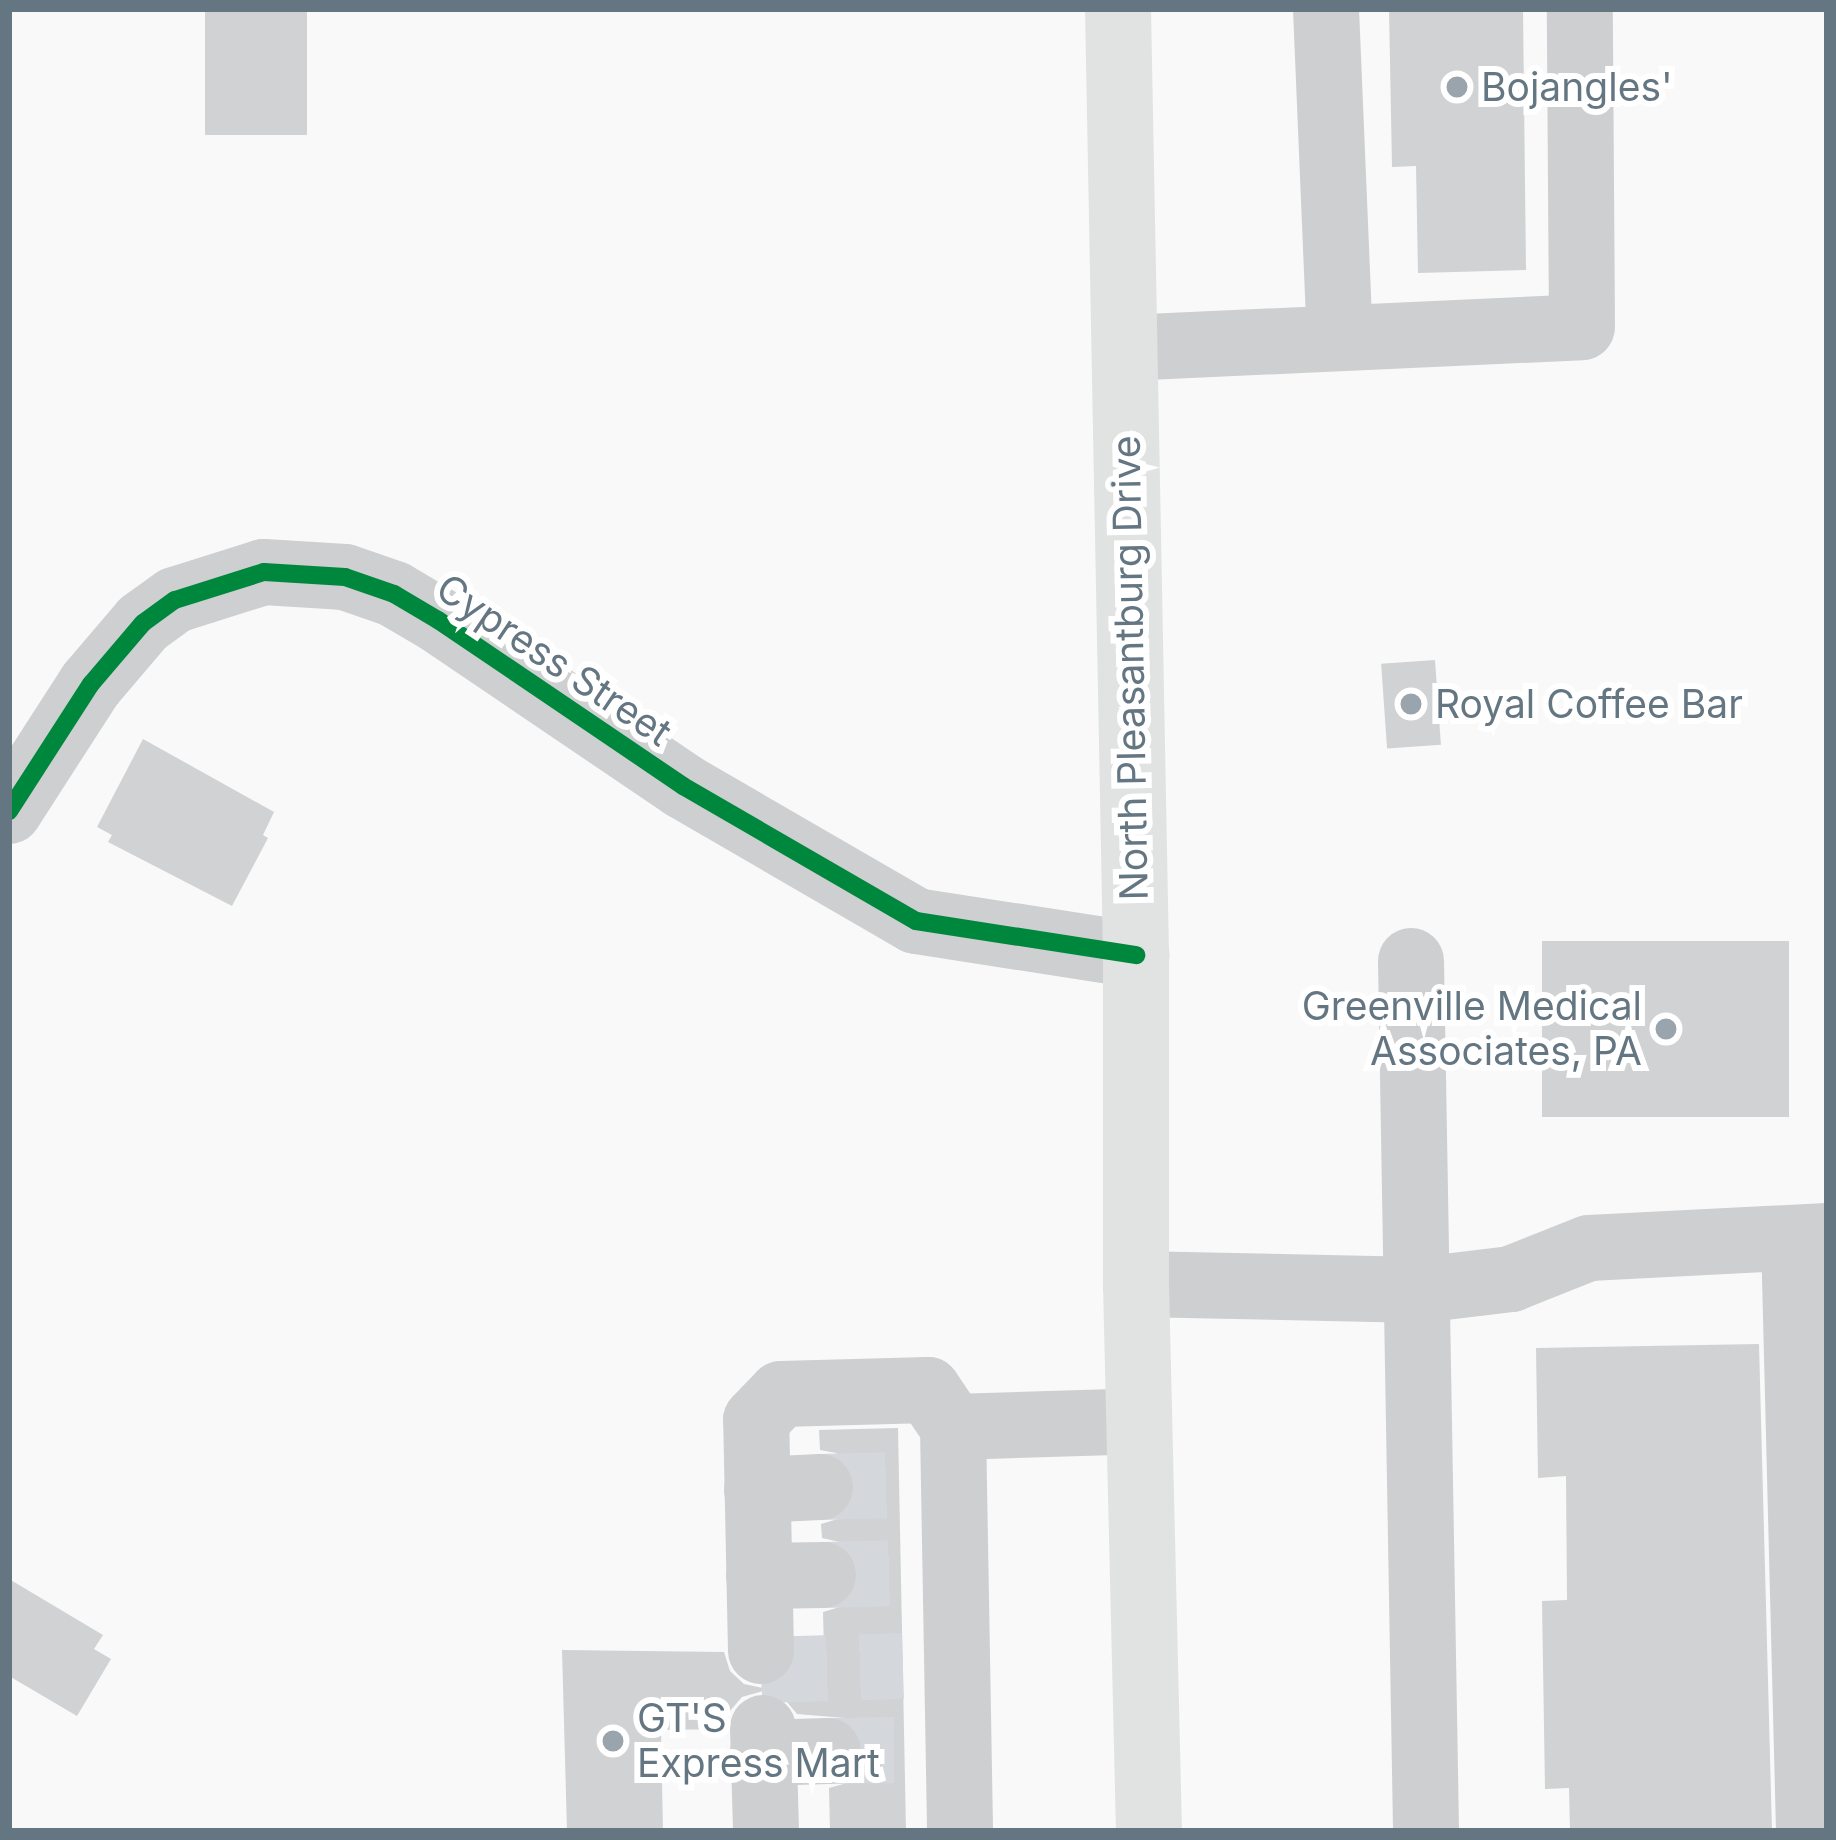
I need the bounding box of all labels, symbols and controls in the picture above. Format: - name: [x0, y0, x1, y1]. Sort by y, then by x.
- place label: Bojangles': [1481, 64, 1673, 110]
- marker: Bojangles': [1444, 74, 1470, 100]
- street label: North Pleasantburg Drive: [1103, 435, 1157, 901]
- street label: Cypress Street: [428, 564, 680, 756]
- place label: Royal Coffee Bar: [1435, 681, 1743, 727]
- marker: Royal Coffee Bar: [1398, 691, 1424, 717]
- place label: Greenville Medical Associates, PA: [1302, 984, 1642, 1075]
- marker: Greenville Medical Associates, PA: [1653, 1016, 1679, 1042]
- place label: GT'S Express Mart: [637, 1696, 880, 1787]
- marker: GT'S Express Mart: [600, 1728, 626, 1754]

